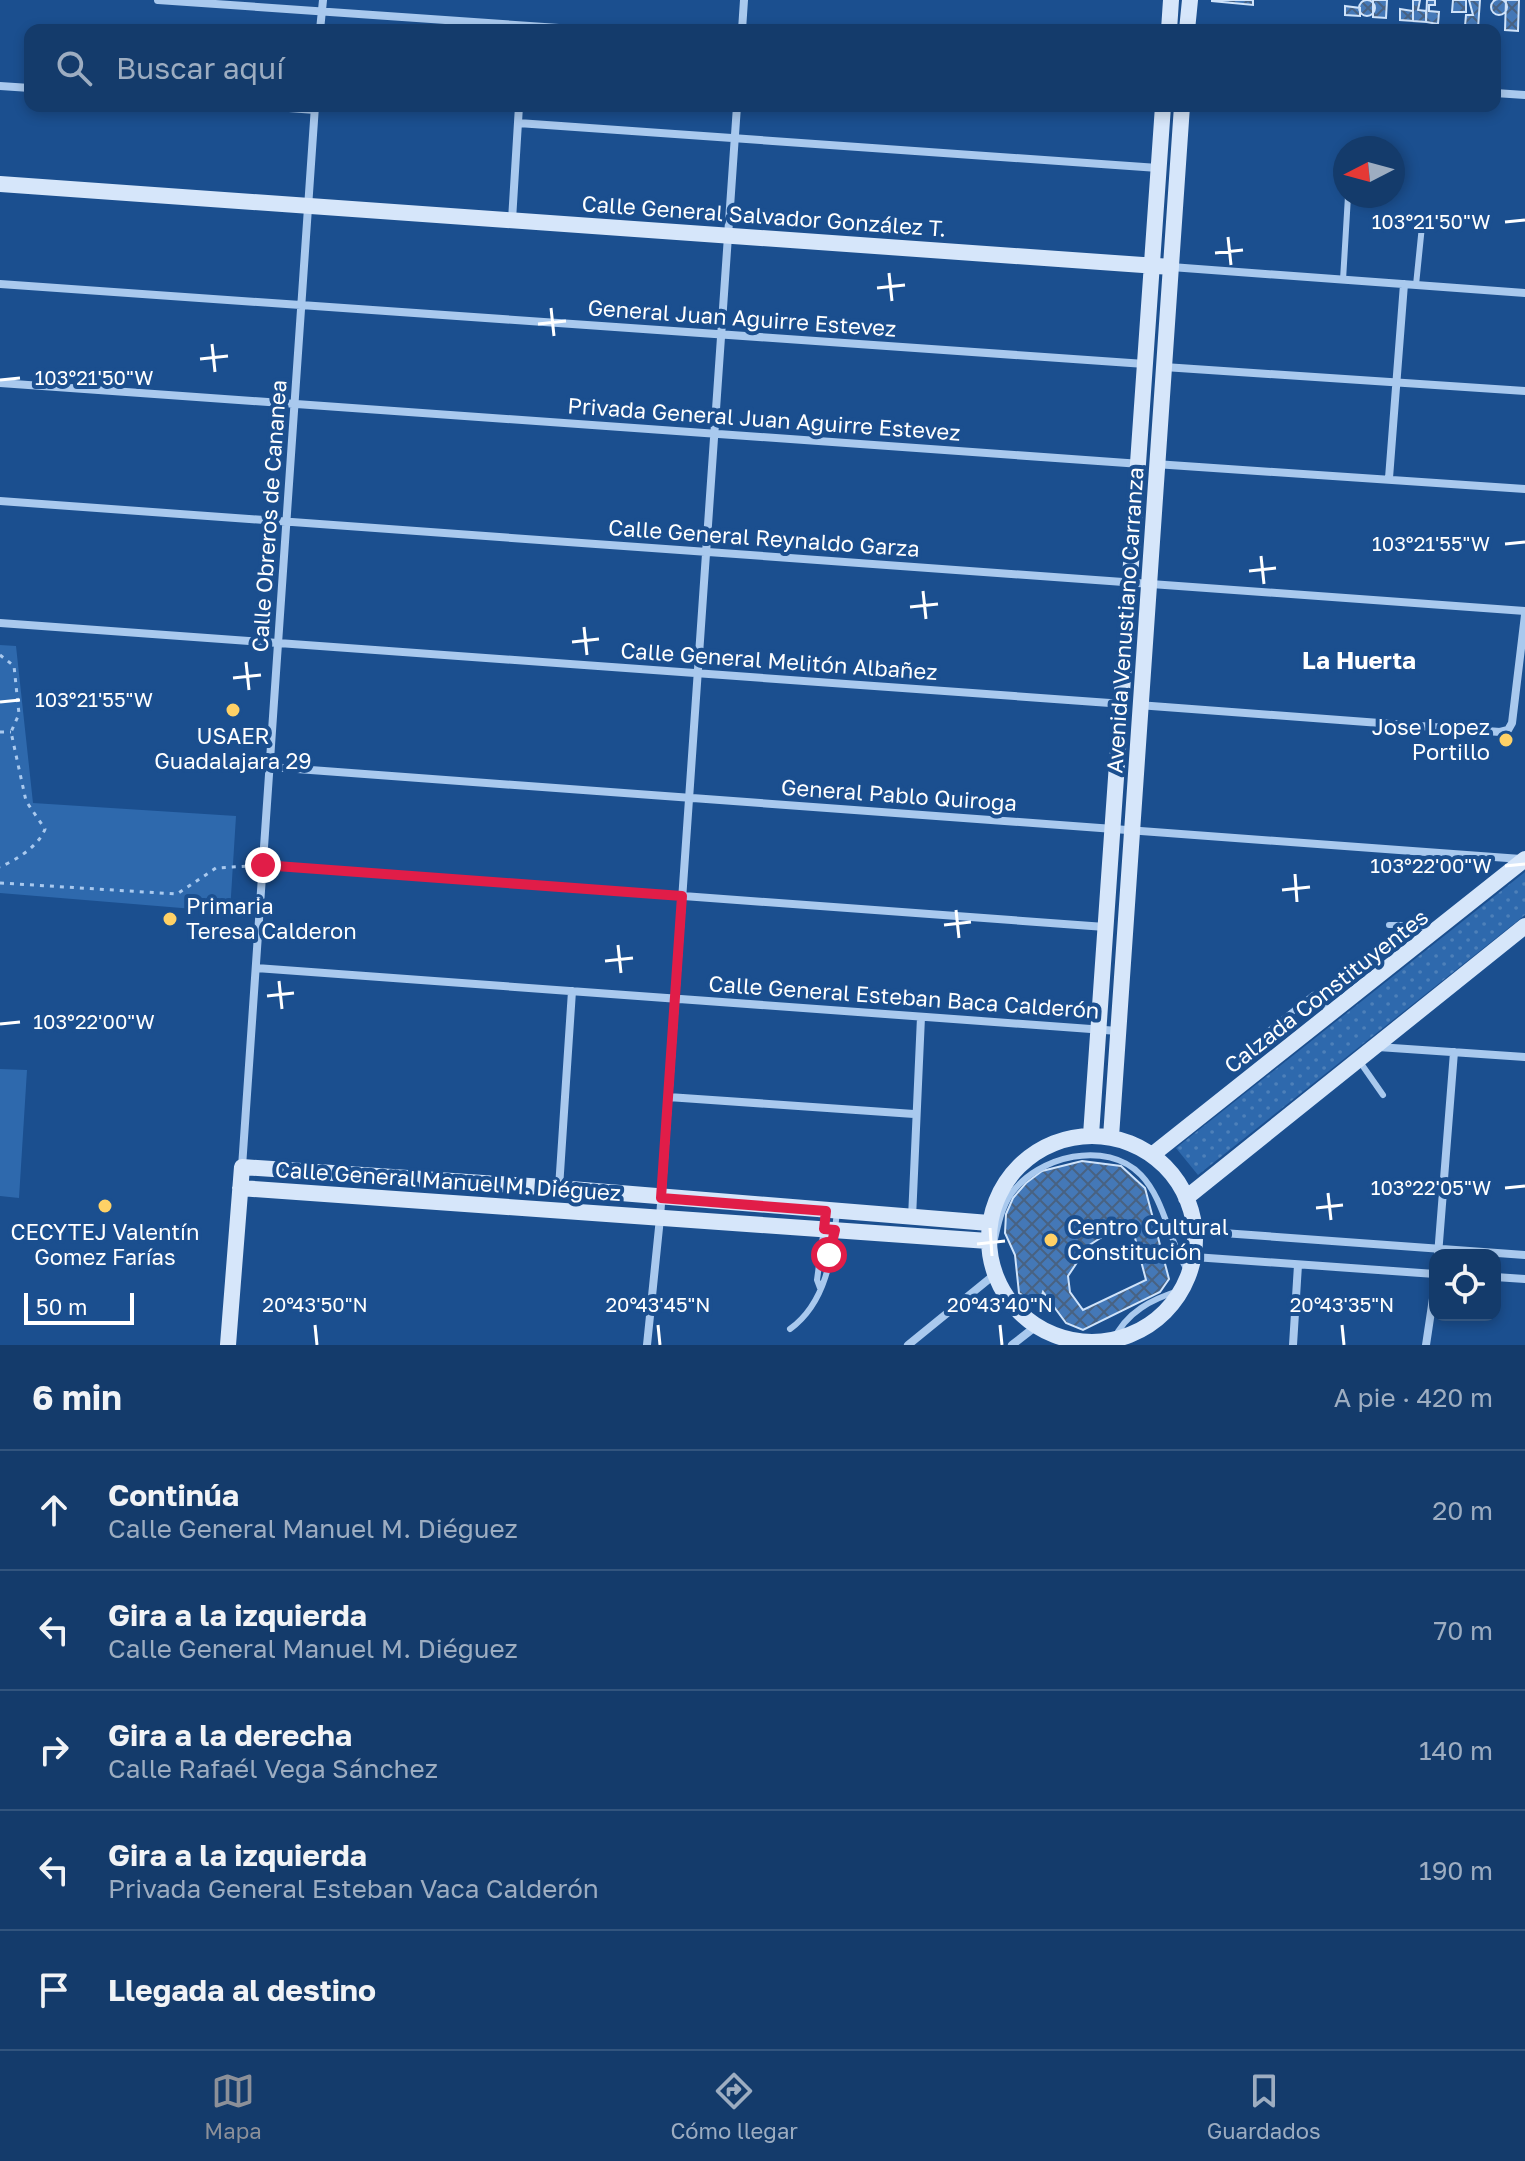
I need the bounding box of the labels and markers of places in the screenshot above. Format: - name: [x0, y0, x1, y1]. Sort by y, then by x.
- marker: USAER Guadalajara 29: [224, 701, 242, 719]
- place label: Jose Lopez Portillo: [1372, 713, 1490, 765]
- place label: USAER Guadalajara 29: [154, 722, 312, 774]
- marker: Jose Lopez Portillo: [1497, 731, 1515, 749]
- place label: Primaria Teresa Calderon: [186, 892, 357, 944]
- marker: Primaria Teresa Calderon: [161, 910, 179, 928]
- marker: CECYTEJ Valentín Gomez Farías: [96, 1197, 114, 1215]
- place label: Centro Cultural Constitución: [1067, 1213, 1229, 1265]
- place label: CECYTEJ Valentín Gomez Farías: [10, 1218, 200, 1270]
- marker: Centro Cultural Constitución: [1042, 1231, 1060, 1249]

